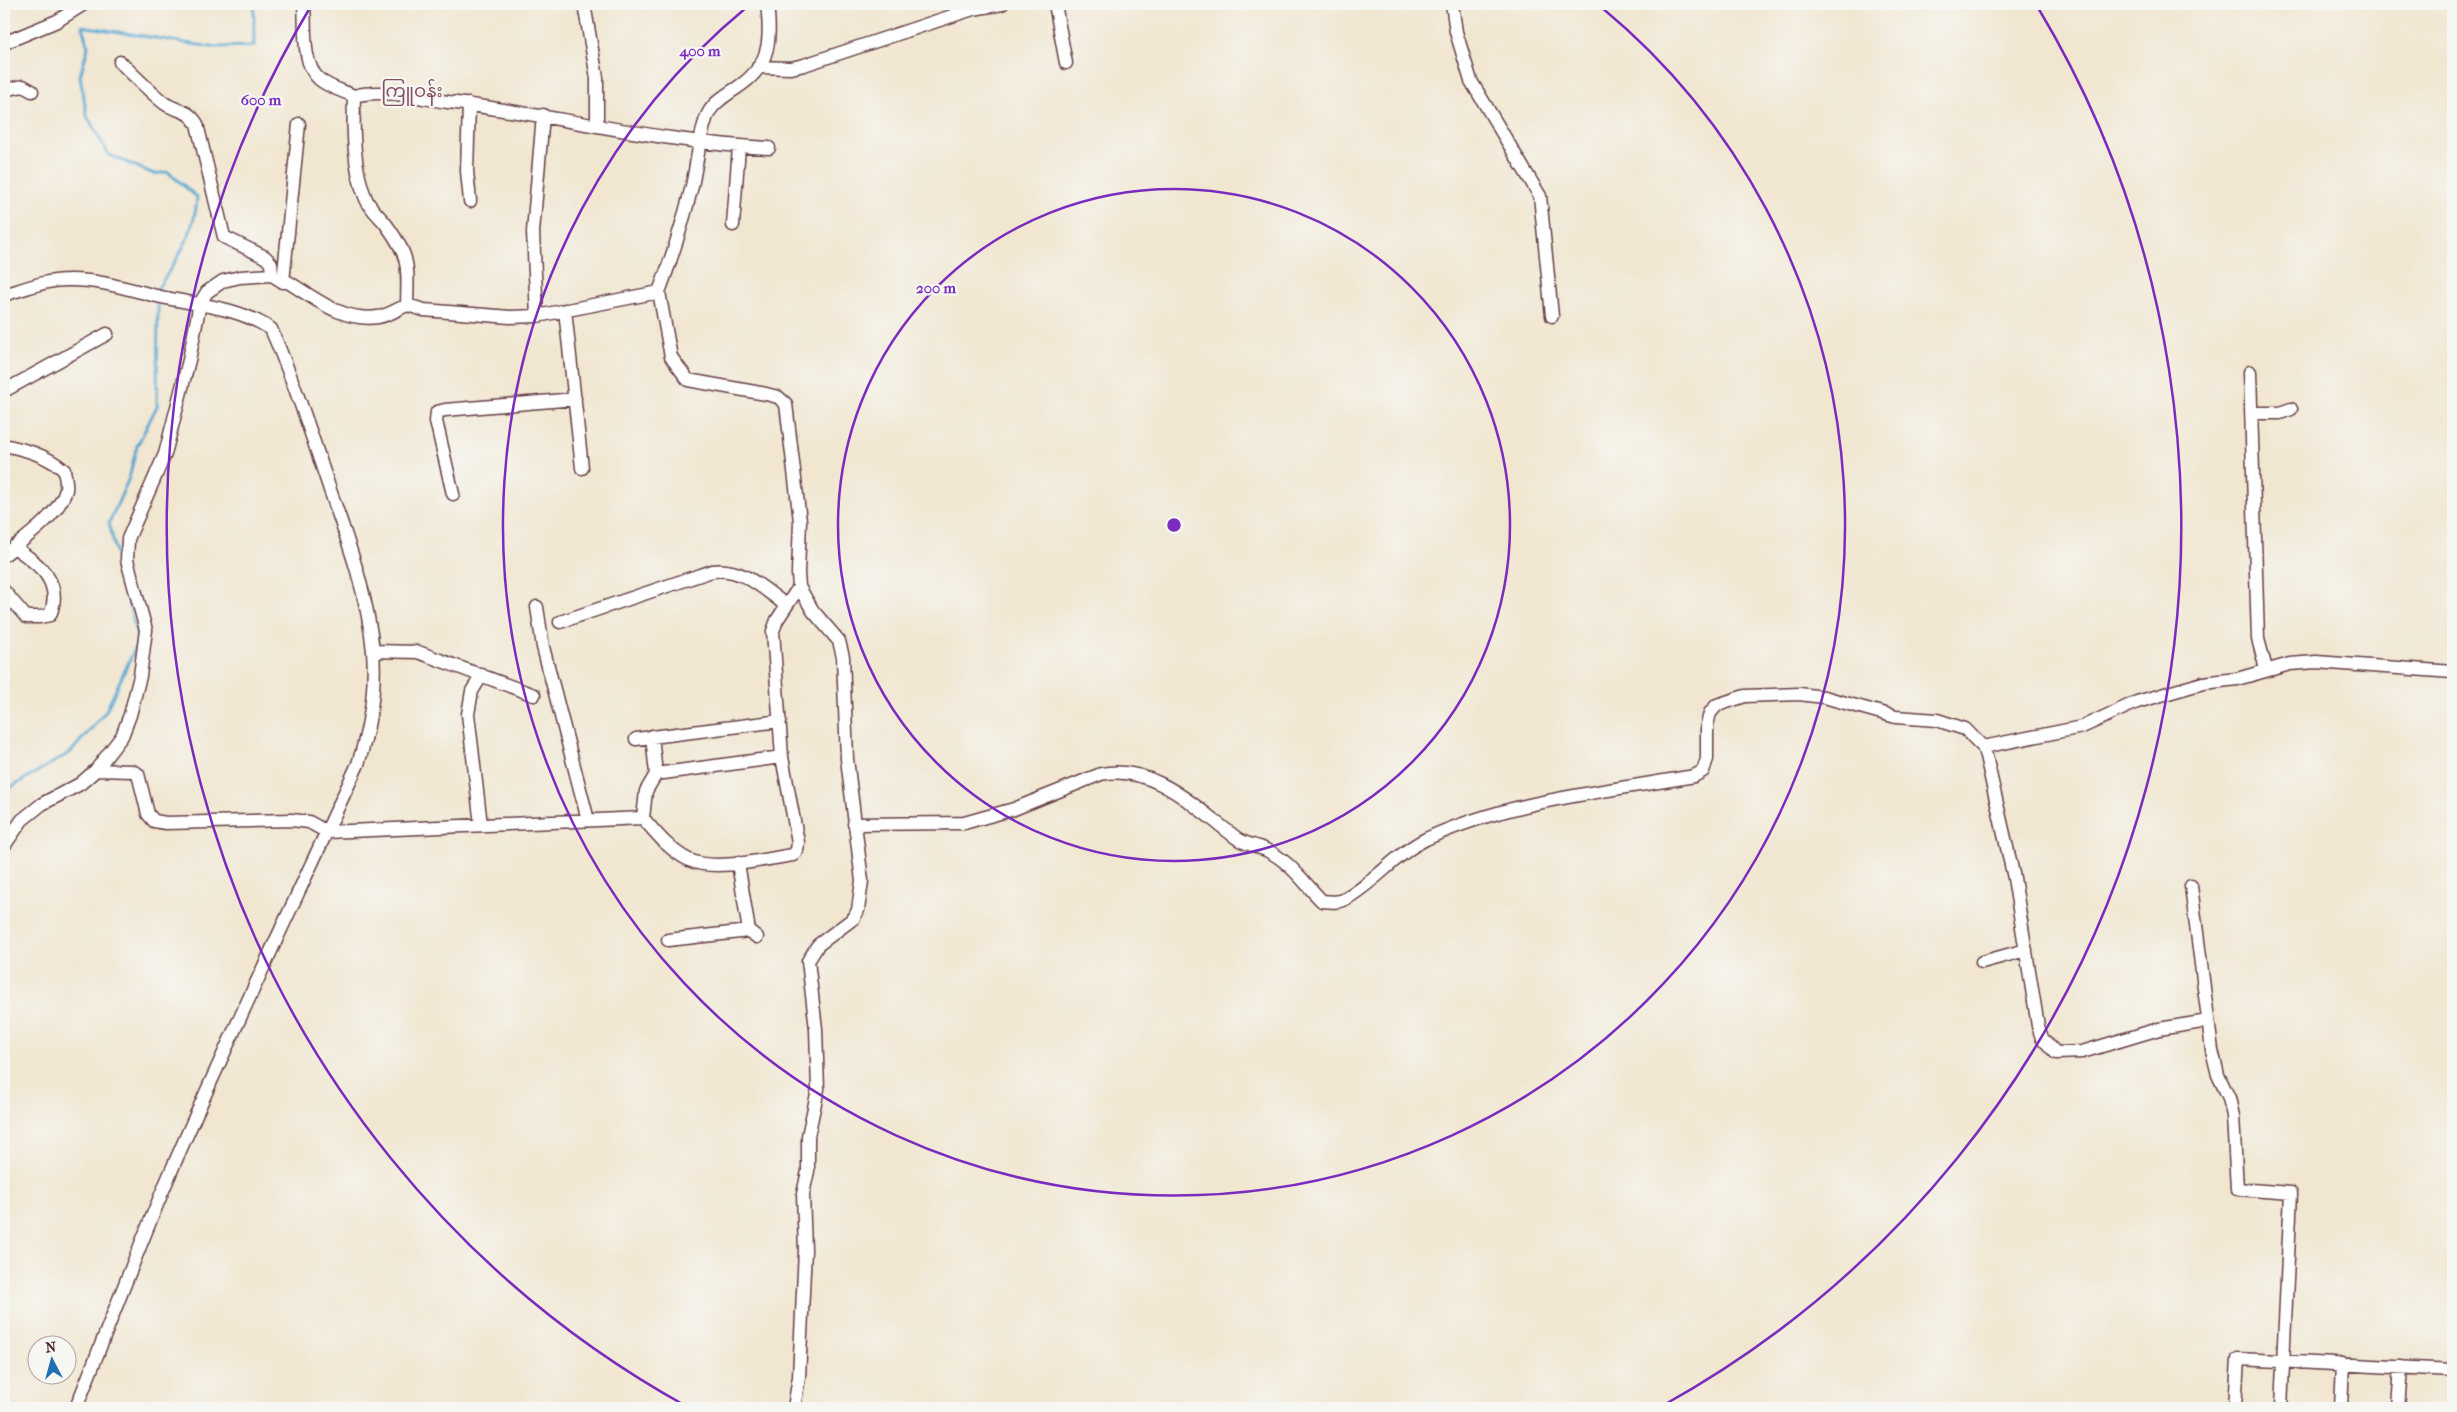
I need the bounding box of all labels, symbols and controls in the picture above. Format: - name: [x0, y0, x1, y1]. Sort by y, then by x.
- text: 400 m: [678, 42, 721, 60]
- district label: ကြူဝန်း: [381, 78, 443, 106]
- text: 600 m: [241, 91, 282, 109]
- text: 200 m: [916, 279, 956, 297]
- centre of rings: [1165, 516, 1183, 534]
- north arrow: [28, 1334, 78, 1384]
- text: N: [45, 1339, 57, 1357]

